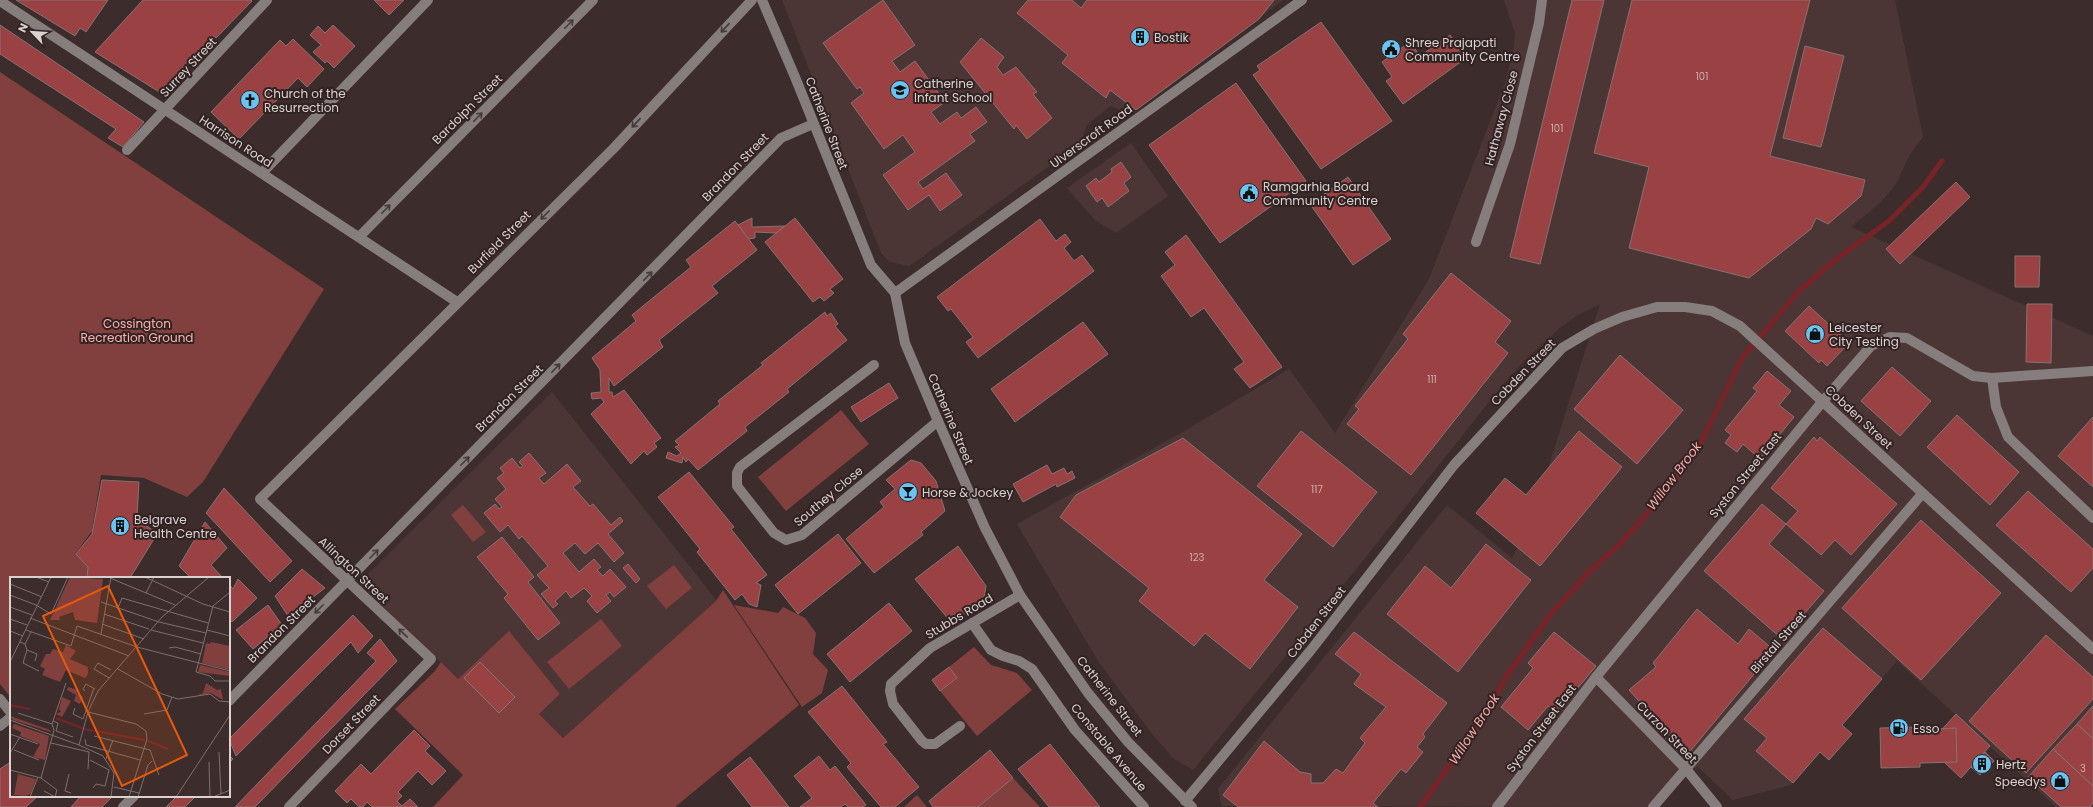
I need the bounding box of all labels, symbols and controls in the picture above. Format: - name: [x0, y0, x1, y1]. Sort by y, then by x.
- north arrow: [12, 12, 52, 52]
- one-way arrow: [564, 19, 574, 29]
- text: N: [14, 21, 32, 35]
- one-way arrow: [721, 23, 730, 34]
- building icon: Bostik: [1129, 26, 1151, 48]
- place label: Bostik: [1154, 29, 1190, 46]
- street label: Surrey Street: [156, 33, 220, 101]
- place label: Shree Prajapati Community Centre: [1405, 34, 1520, 65]
- public building icon: Shree Prajapati Community Centre: [1380, 38, 1402, 60]
- street label: Hathaway Close: [1480, 68, 1522, 168]
- house number: 101: [1696, 69, 1708, 84]
- street label: Bardolph Street: [428, 70, 506, 148]
- street label: Catherine Street: [802, 74, 852, 172]
- place label: Catherine Infant School: [914, 75, 992, 106]
- school or university icon: Catherine Infant School: [889, 79, 911, 101]
- place label: Church of the Resurrection: [264, 85, 346, 116]
- church icon: Church of the Resurrection: [239, 89, 261, 111]
- street label: Ulverscroft Road: [1046, 100, 1136, 172]
- street label: Harrison Road: [196, 111, 276, 171]
- one-way arrow: [473, 112, 483, 122]
- one-way arrow: [632, 118, 641, 128]
- house number: 101: [1551, 121, 1563, 136]
- street label: Brandon Street: [698, 129, 772, 205]
- place label: Ramgarhia Board Community Centre: [1263, 178, 1378, 209]
- public building icon: Ramgarhia Board Community Centre: [1238, 182, 1260, 204]
- one-way arrow: [381, 204, 391, 214]
- street label: Burfield Street: [464, 207, 534, 277]
- one-way arrow: [540, 211, 550, 220]
- one-way arrow: [643, 271, 652, 281]
- park label: Cossington Recreation Ground: [81, 315, 193, 346]
- place label: Leicester City Testing: [1829, 319, 1899, 350]
- shop icon: Leicester City Testing: [1804, 323, 1826, 345]
- street label: Cobden Street: [1487, 335, 1559, 409]
- street label: Brandon Street: [471, 360, 547, 436]
- one-way arrow: [552, 363, 561, 373]
- street label: Catherine Street: [924, 371, 978, 467]
- house number: 111: [1427, 372, 1437, 387]
- street label: Cobden Street: [1822, 381, 1896, 453]
- street label: Syston Street East: [1705, 428, 1785, 522]
- water label: Willow Brook: [1642, 437, 1707, 514]
- one-way arrow: [460, 456, 470, 466]
- street label: Southey Close: [790, 462, 866, 530]
- bar icon: Horse & Jockey: [897, 481, 919, 503]
- house number: 117: [1311, 482, 1323, 497]
- place label: Horse & Jockey: [922, 484, 1013, 501]
- place label: Belgrave Health Centre: [134, 511, 217, 542]
- building icon: Belgrave Health Centre: [109, 515, 131, 537]
- street label: Allington Street: [315, 533, 393, 607]
- one-way arrow: [369, 549, 379, 559]
- house number: 123: [1190, 550, 1205, 565]
- inset map: [10, 577, 230, 797]
- street label: Cobden Street: [1283, 583, 1349, 661]
- street label: Stubbs Road: [922, 589, 996, 643]
- street label: Brandon Street: [243, 591, 319, 667]
- one-way arrow: [314, 604, 324, 614]
- street label: Birstall Street: [1746, 607, 1810, 677]
- one-way arrow: [398, 628, 408, 638]
- street label: Catherine Street: [1073, 652, 1147, 740]
- street label: Syston Street East: [1502, 680, 1580, 776]
- water label: Willow Brook: [1444, 689, 1505, 768]
- street label: Dorset Street: [318, 690, 384, 758]
- street label: Curzon Street: [1633, 697, 1701, 767]
- street label: Constable Avenue: [1067, 699, 1151, 795]
- fuel station icon: Esso: [1888, 717, 1910, 739]
- place label: Esso: [1913, 720, 1940, 737]
- building icon: Hertz: [1971, 753, 1993, 775]
- place label: Hertz: [1996, 756, 2026, 773]
- house number: 3: [2080, 761, 2086, 776]
- shop icon: Speedys: [2049, 770, 2071, 792]
- place label: Speedys: [1995, 773, 2046, 790]

